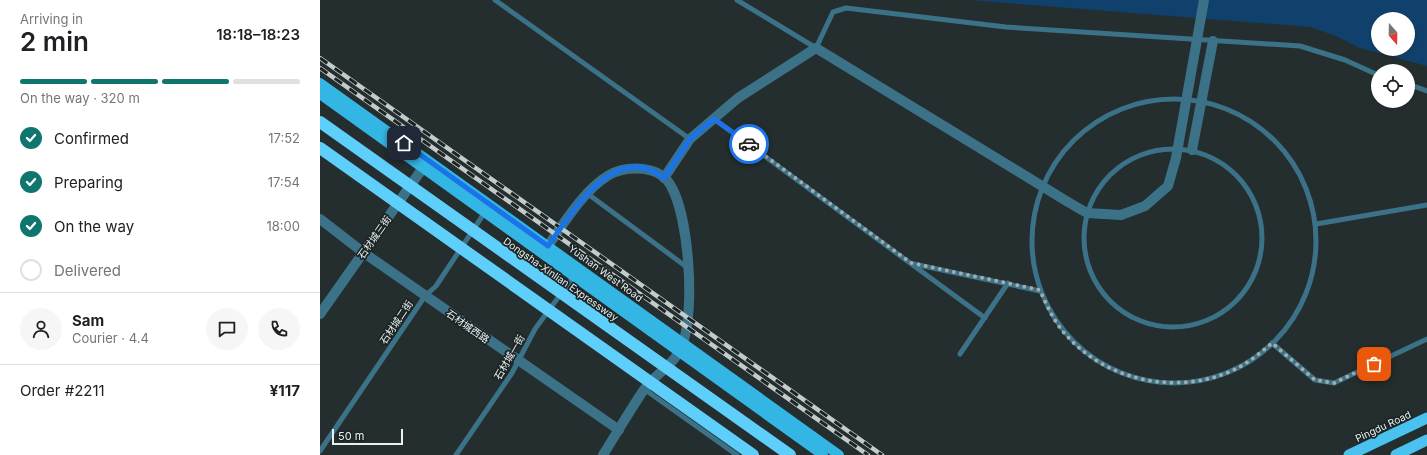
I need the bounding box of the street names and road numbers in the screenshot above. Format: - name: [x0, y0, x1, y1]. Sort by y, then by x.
- street label: 石材城三街: [355, 213, 393, 261]
- street label: Dongsha-Xinlian Expressway: [501, 235, 621, 324]
- street label: Yushan West Road: [567, 242, 645, 304]
- street label: 石材城二街: [377, 298, 415, 346]
- street label: 石材城西路: [444, 307, 492, 345]
- street label: 石材城一街: [491, 332, 527, 382]
- street label: Pingdu Road: [1353, 408, 1413, 444]

